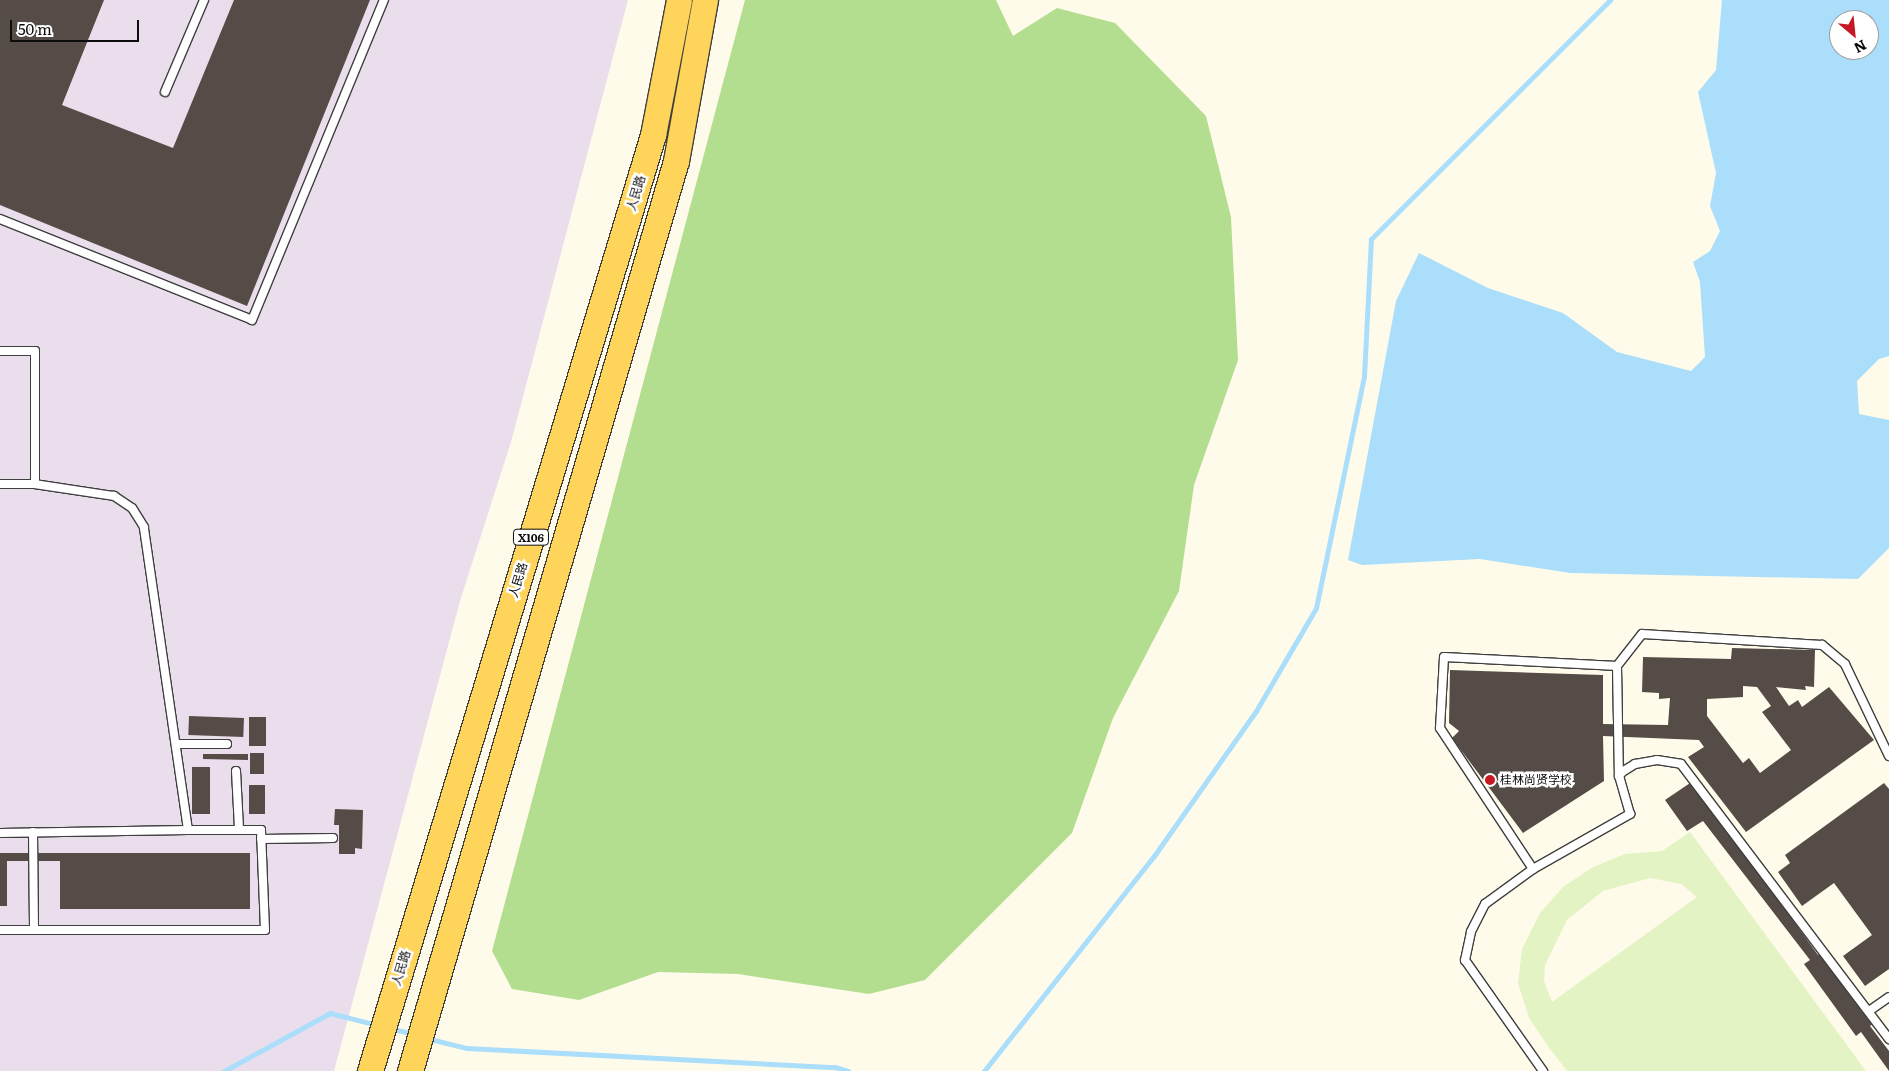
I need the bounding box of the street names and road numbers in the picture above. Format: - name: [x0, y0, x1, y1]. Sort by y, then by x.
- street label: 人民路: [624, 174, 648, 212]
- road number: X106: [512, 528, 550, 546]
- street label: 人民路: [506, 561, 530, 599]
- street label: 人民路: [389, 949, 413, 987]

